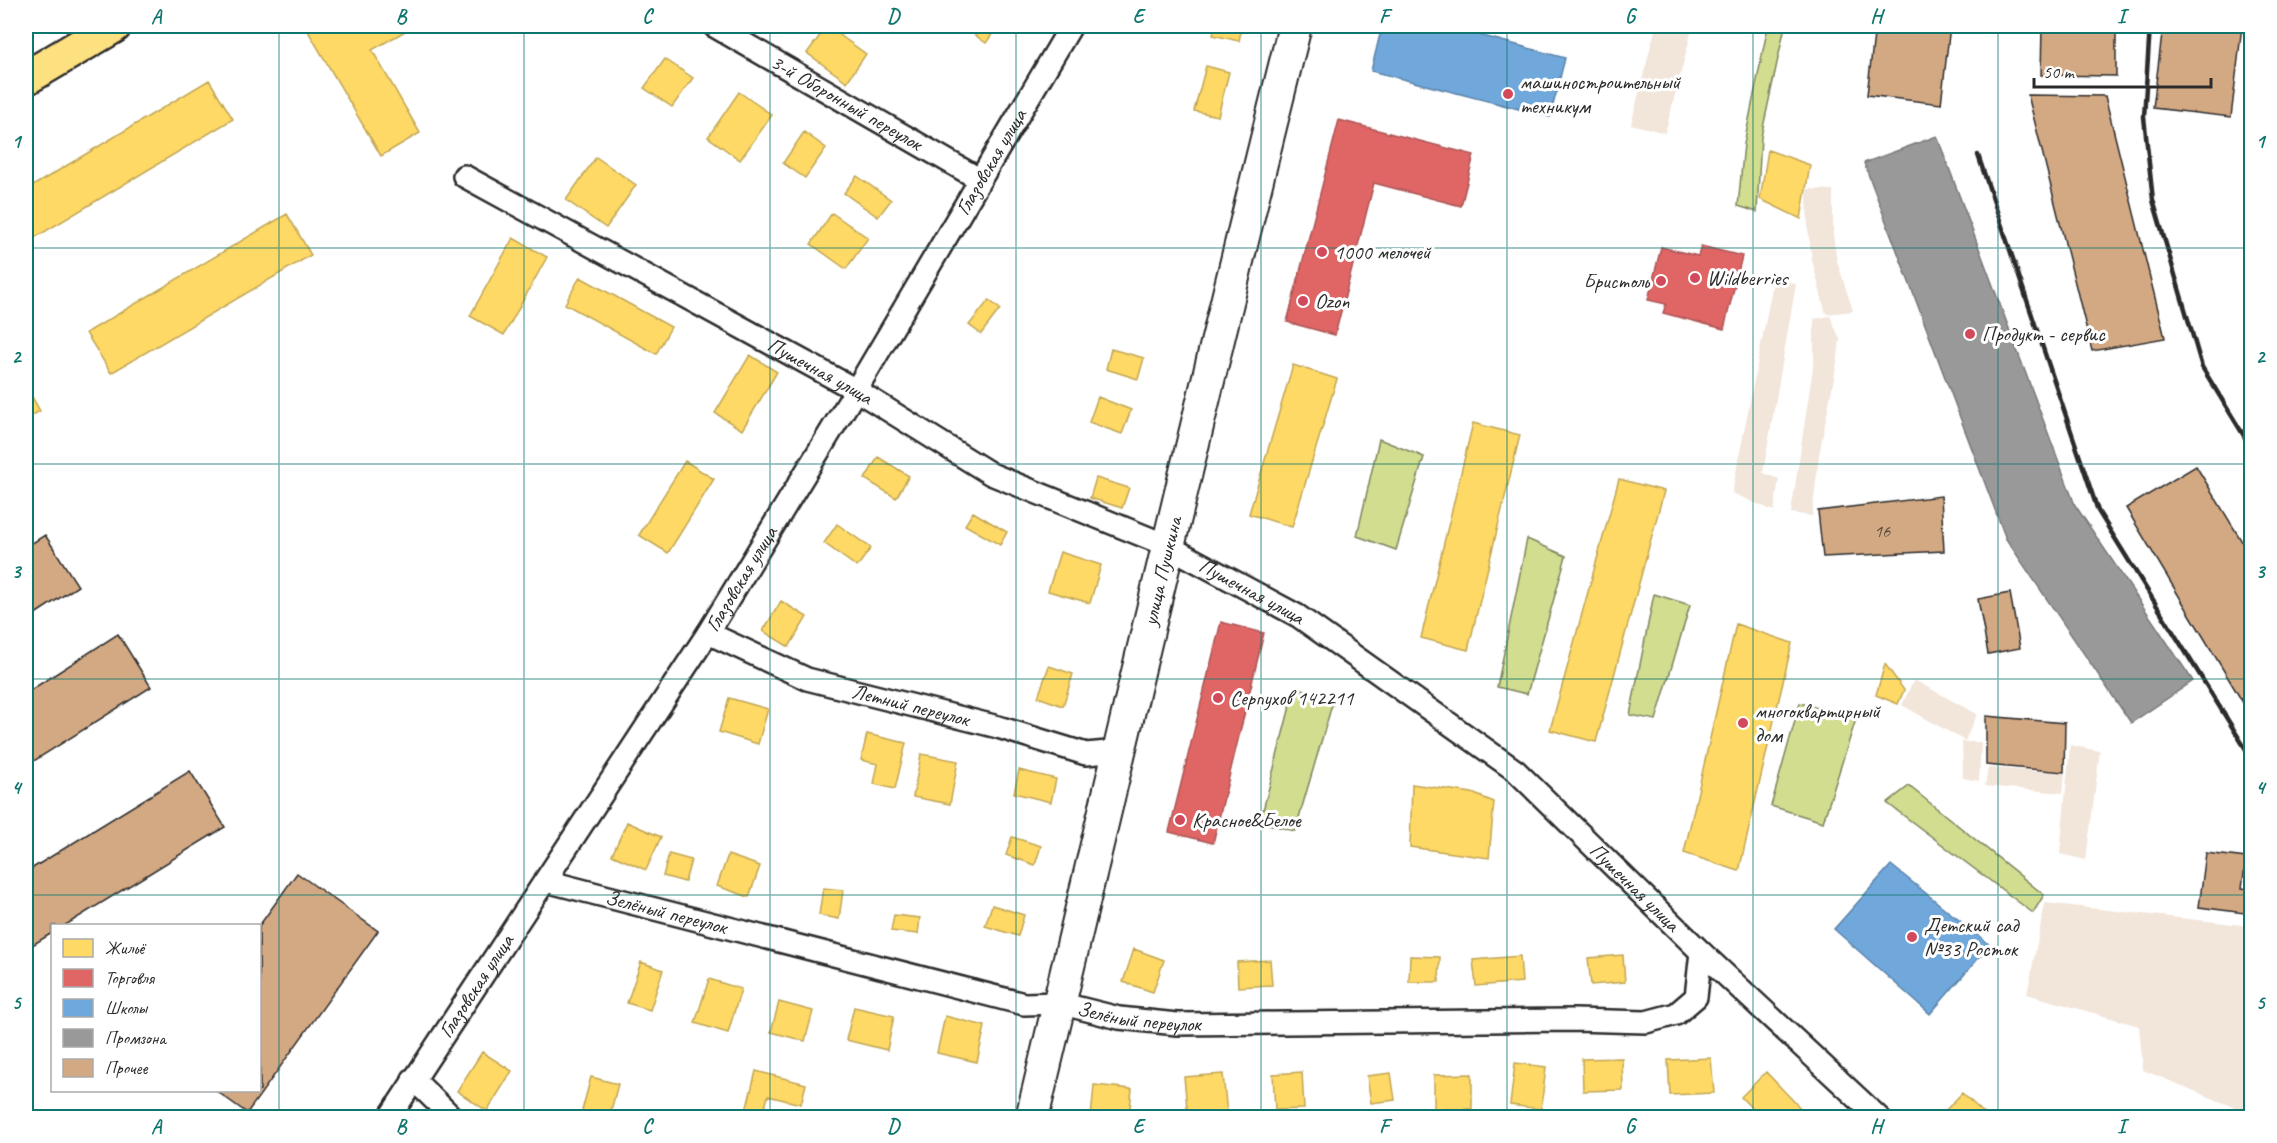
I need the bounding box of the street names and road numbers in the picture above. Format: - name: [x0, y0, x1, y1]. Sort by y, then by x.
- street label: 3-й Оборонный переулок: [766, 49, 929, 158]
- street label: Глазовская улица: [949, 103, 1033, 219]
- street label: Пушечная улица: [763, 331, 879, 411]
- street label: улица Пушкина: [1136, 512, 1188, 630]
- street label: Глазовская улица: [699, 520, 784, 636]
- street label: Пушечная улица: [1195, 552, 1312, 631]
- street label: Летний переулок: [849, 678, 974, 733]
- street label: Пушечная улица: [1584, 837, 1687, 938]
- street label: Зелёный переулок: [603, 884, 732, 941]
- street label: Глазовская улица: [432, 928, 520, 1043]
- street label: Зелёный переулок: [1075, 995, 1203, 1037]

